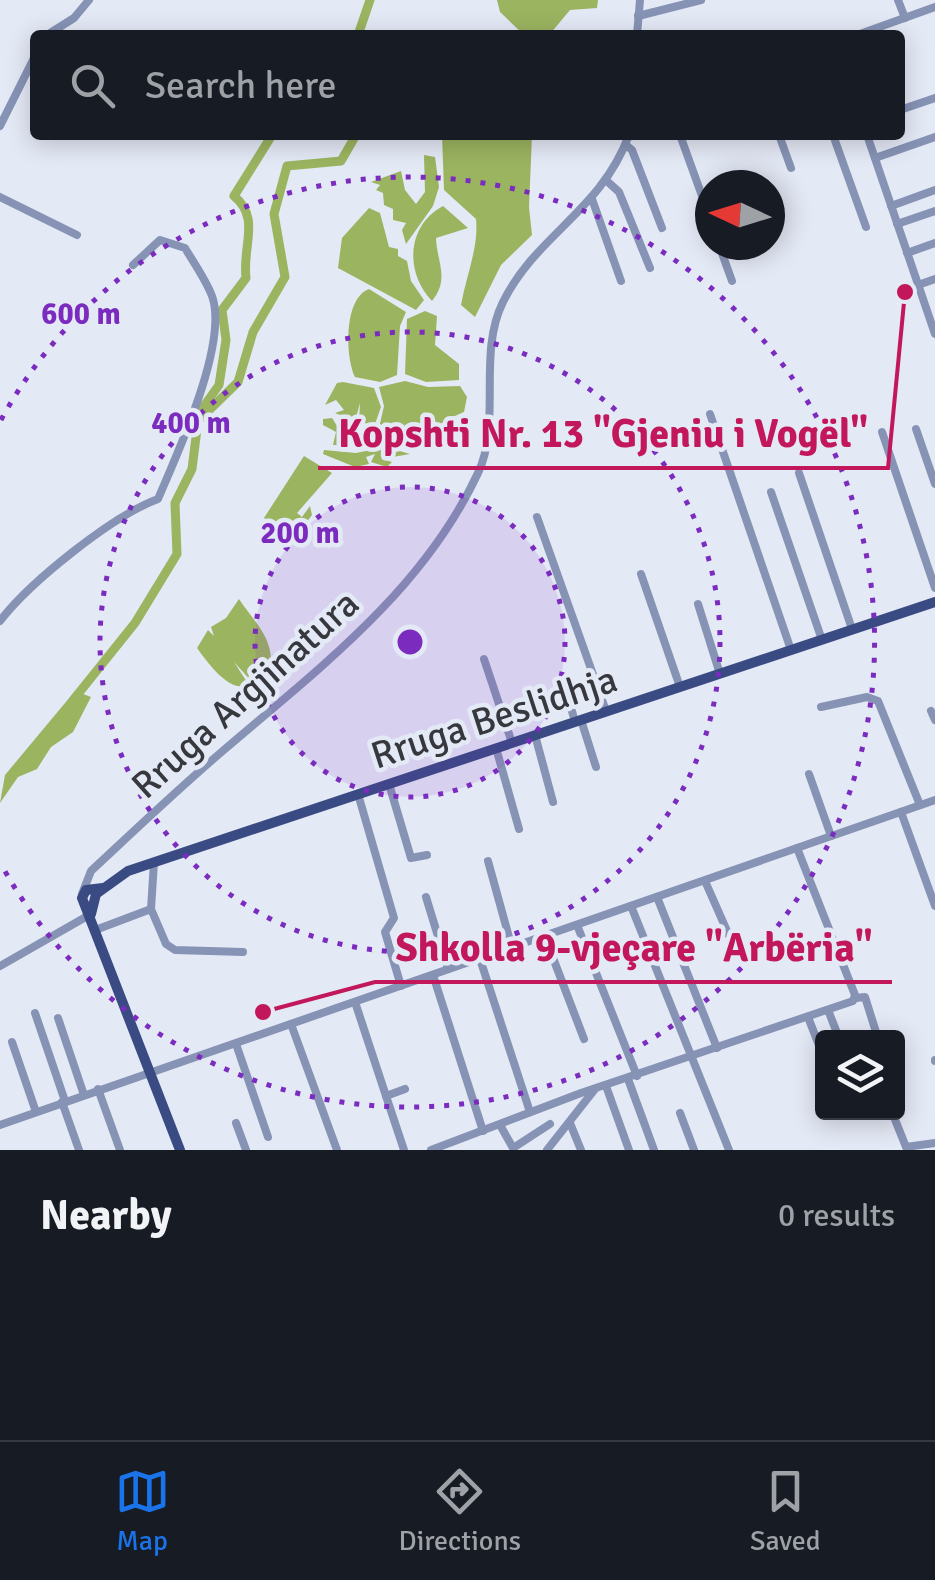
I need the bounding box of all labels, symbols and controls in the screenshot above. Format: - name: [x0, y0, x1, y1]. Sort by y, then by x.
- search box: [30, 30, 905, 140]
- icon: search: [65, 58, 120, 113]
- text: Search here: [145, 62, 337, 109]
- north arrow: [695, 170, 785, 260]
- text: 600 m: [41, 296, 121, 333]
- callout: Kopshti Nr. 13 "Gjeniu i Vogël": [318, 398, 888, 468]
- text: 400 m: [151, 405, 231, 442]
- text: Kopshti Nr. 13 "Gjeniu i Vogël": [338, 409, 868, 459]
- text: 200 m: [260, 515, 340, 552]
- street label: Rruga Argjinatura: [122, 580, 369, 809]
- centre of rings: [392, 624, 428, 660]
- street label: Rruga Beslidhja: [365, 656, 623, 779]
- callout: Shkolla 9-vjeçare "Arbëria": [375, 912, 892, 982]
- text: Shkolla 9-vjeçare "Arbëria": [395, 923, 873, 973]
- map controls: [815, 1030, 905, 1120]
- button: layers: [815, 1030, 905, 1120]
- text: Nearby: [40, 1190, 172, 1241]
- text: 0 results: [778, 1196, 895, 1235]
- tab: Map: [115, 1464, 170, 1558]
- tab: Directions: [399, 1464, 521, 1558]
- tab: Saved: [750, 1464, 820, 1558]

